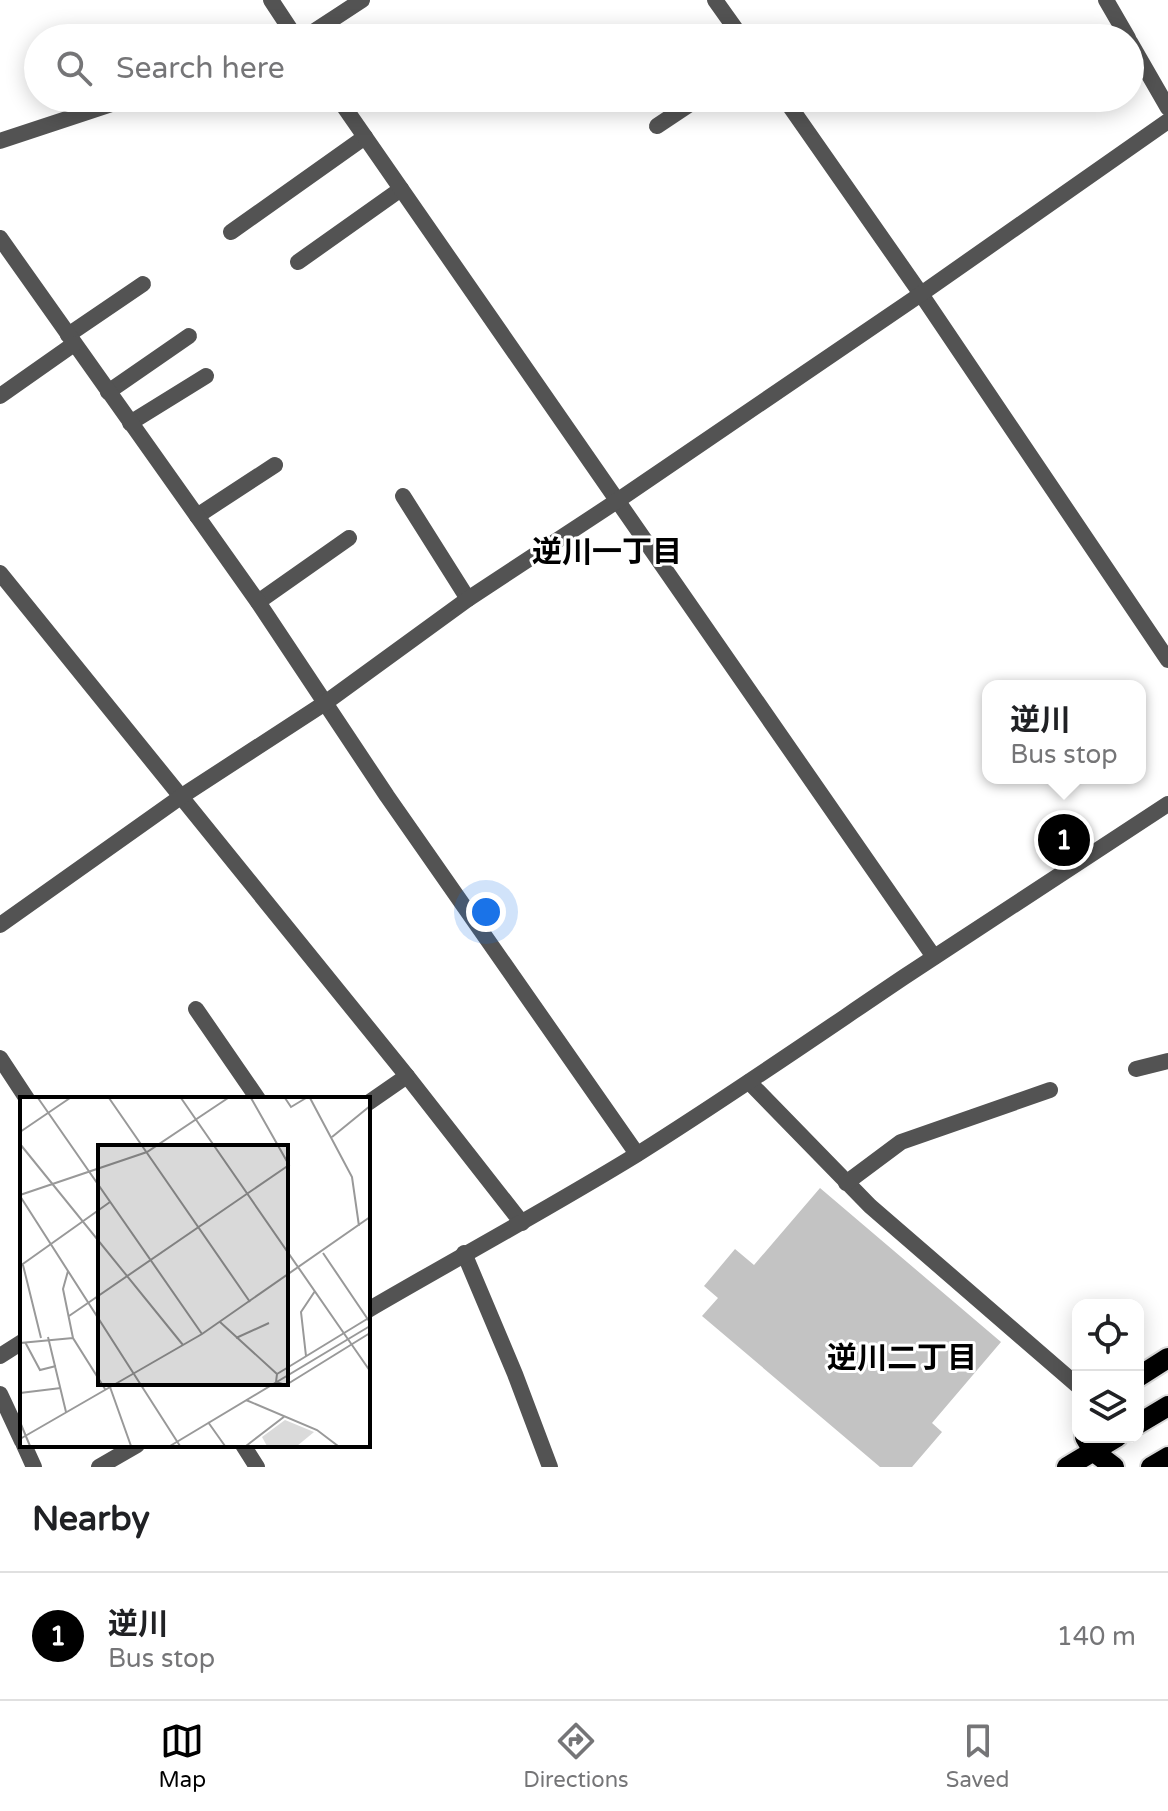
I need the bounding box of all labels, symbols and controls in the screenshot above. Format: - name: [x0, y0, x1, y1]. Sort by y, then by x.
- search box: [24, 24, 1144, 112]
- icon: search: [52, 46, 96, 90]
- text: Search here: [116, 50, 285, 87]
- district label: 逆川一丁目: [532, 534, 682, 571]
- popup: [982, 680, 1146, 784]
- text: 逆川: [1010, 702, 1070, 739]
- text: Bus stop: [1010, 739, 1118, 770]
- pin: 1: [1038, 810, 1090, 870]
- your location: [466, 892, 506, 932]
- inset map: [20, 1097, 370, 1447]
- map controls: [1072, 1299, 1144, 1443]
- button: locate: [1072, 1299, 1144, 1371]
- district label: 逆川二丁目: [827, 1340, 977, 1377]
- button: layers: [1072, 1371, 1144, 1443]
- text: Nearby: [32, 1499, 150, 1540]
- text: 逆川: [108, 1606, 168, 1643]
- text: 1: [50, 1621, 66, 1652]
- text: 140 m: [1056, 1621, 1136, 1652]
- text: Bus stop: [108, 1643, 215, 1674]
- tab: Map: [159, 1719, 206, 1793]
- tab: Directions: [523, 1719, 629, 1793]
- tab: Saved: [946, 1719, 1009, 1793]

